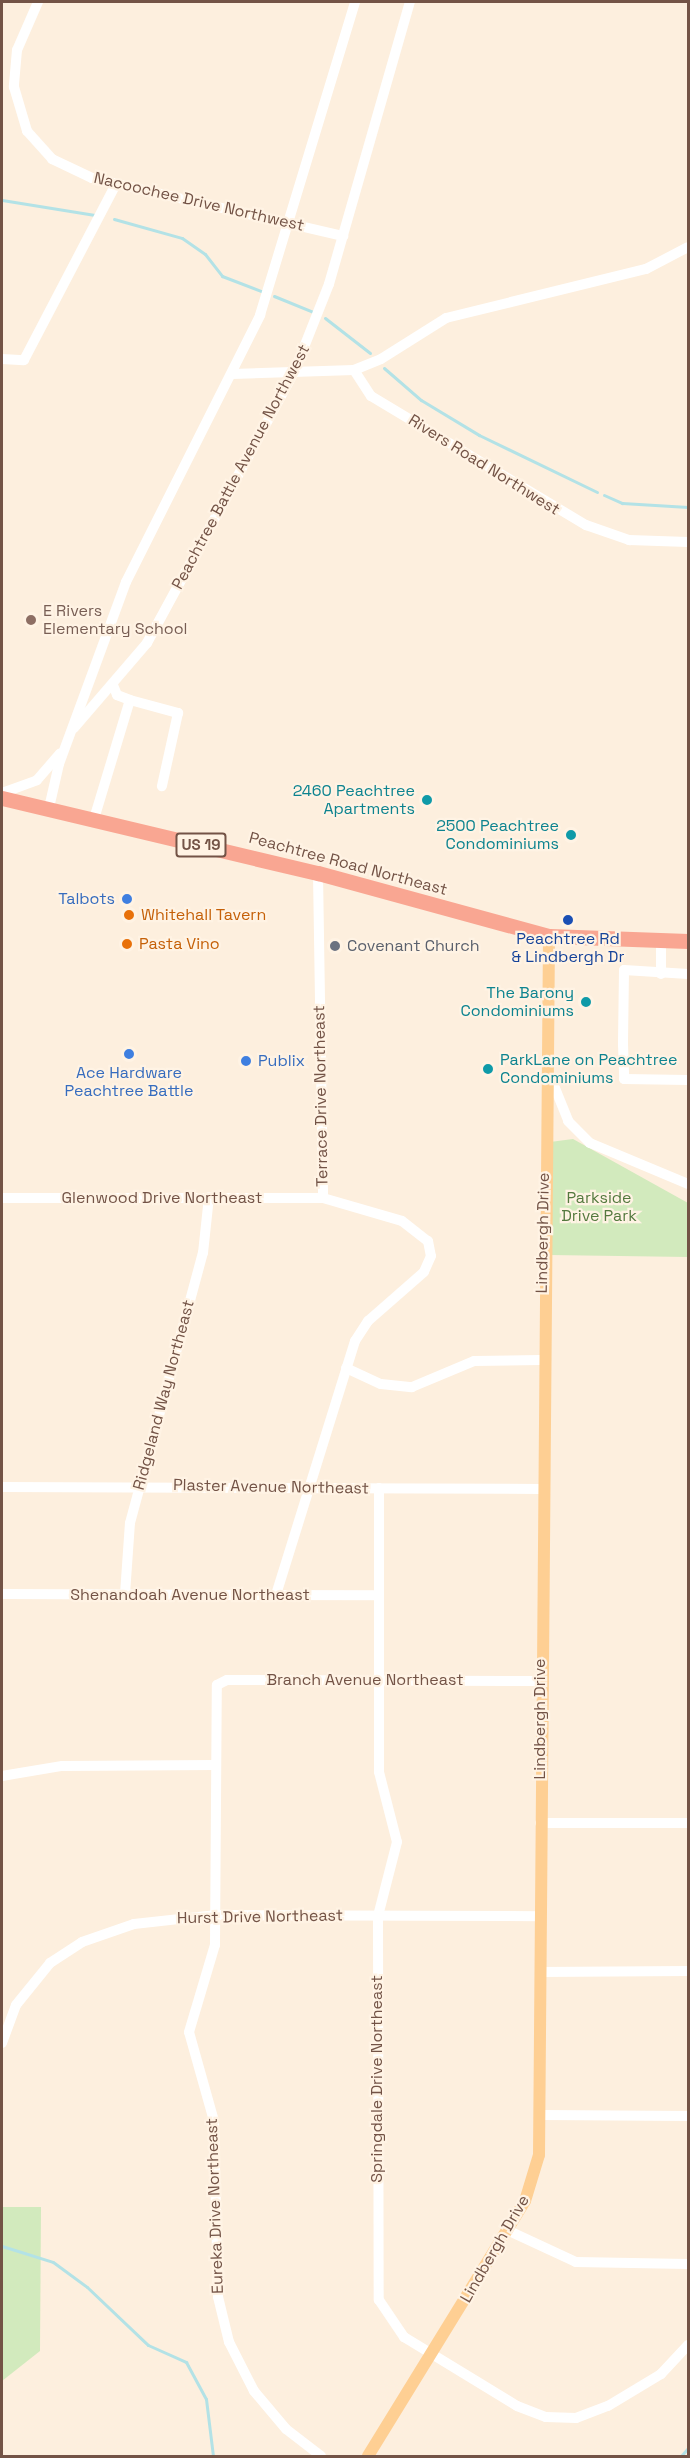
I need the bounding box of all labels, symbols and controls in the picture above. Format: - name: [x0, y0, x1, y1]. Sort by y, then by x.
- street label: Nacoochee Drive Northwest: [92, 168, 306, 236]
- street label: Peachtree Battle Avenue Northwest: [168, 341, 314, 593]
- street label: Rivers Road Northwest: [405, 411, 563, 519]
- place label: E Rivers Elementary School: [43, 601, 188, 639]
- marker: E Rivers Elementary School: [24, 613, 38, 627]
- place label: 2460 Peachtree Apartments: [293, 781, 415, 819]
- marker: 2460 Peachtree Apartments: [420, 793, 434, 807]
- place label: 2500 Peachtree Condominiums: [436, 816, 559, 854]
- street label: Peachtree Road Northeast: [247, 828, 449, 900]
- marker: 2500 Peachtree Condominiums: [564, 828, 578, 842]
- road number: US 19: [174, 833, 228, 857]
- place label: Talbots: [58, 889, 115, 909]
- marker: Talbots: [120, 892, 134, 906]
- place label: Whitehall Tavern: [141, 905, 267, 925]
- marker: Whitehall Tavern: [122, 908, 136, 922]
- marker: Peachtree Rd & Lindbergh Dr: [561, 913, 575, 927]
- place label: Peachtree Rd & Lindbergh Dr: [512, 929, 624, 967]
- place label: Pasta Vino: [139, 934, 220, 954]
- place label: Covenant Church: [347, 936, 480, 956]
- marker: Pasta Vino: [120, 937, 134, 951]
- marker: Covenant Church: [328, 939, 342, 953]
- place label: The Barony Condominiums: [460, 983, 574, 1021]
- marker: The Barony Condominiums: [579, 995, 593, 1009]
- street label: Terrace Drive Northeast: [310, 1005, 332, 1187]
- marker: Ace Hardware Peachtree Battle: [122, 1047, 136, 1061]
- place label: ParkLane on Peachtree Condominiums: [500, 1050, 677, 1088]
- place label: Publix: [258, 1051, 305, 1071]
- marker: Publix: [239, 1054, 253, 1068]
- marker: ParkLane on Peachtree Condominiums: [481, 1062, 495, 1076]
- place label: Ace Hardware Peachtree Battle: [65, 1063, 193, 1101]
- street label: Lindbergh Drive: [532, 1172, 554, 1294]
- street label: Glenwood Drive Northeast: [62, 1188, 262, 1208]
- park label: Parkside Drive Park: [561, 1188, 637, 1226]
- street label: Ridgeland Way Northeast: [129, 1298, 199, 1492]
- street label: Plaster Avenue Northeast: [173, 1476, 369, 1498]
- street label: Shenandoah Avenue Northeast: [70, 1585, 310, 1605]
- street label: Lindbergh Drive: [530, 1659, 550, 1779]
- street label: Branch Avenue Northeast: [266, 1670, 464, 1690]
- street label: Hurst Drive Northeast: [177, 1906, 343, 1928]
- street label: Springdale Drive Northeast: [367, 1975, 387, 2183]
- street label: Eureka Drive Northeast: [202, 2118, 228, 2294]
- street label: Lindbergh Drive: [456, 2192, 534, 2306]

